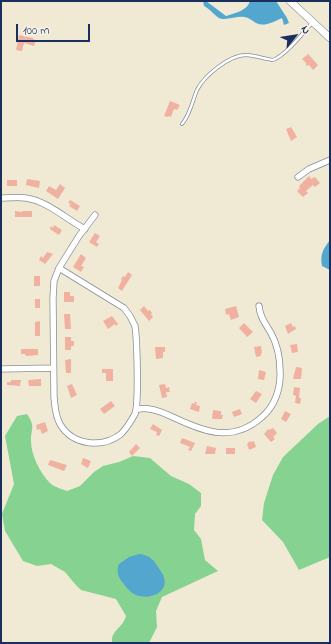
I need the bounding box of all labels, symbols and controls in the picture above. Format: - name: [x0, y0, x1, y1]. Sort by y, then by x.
- scale bar: [18, 16, 92, 42]
- north arrow: [275, 16, 315, 56]
- text: 100 m: [23, 22, 50, 40]
- text: N: [297, 23, 314, 37]

